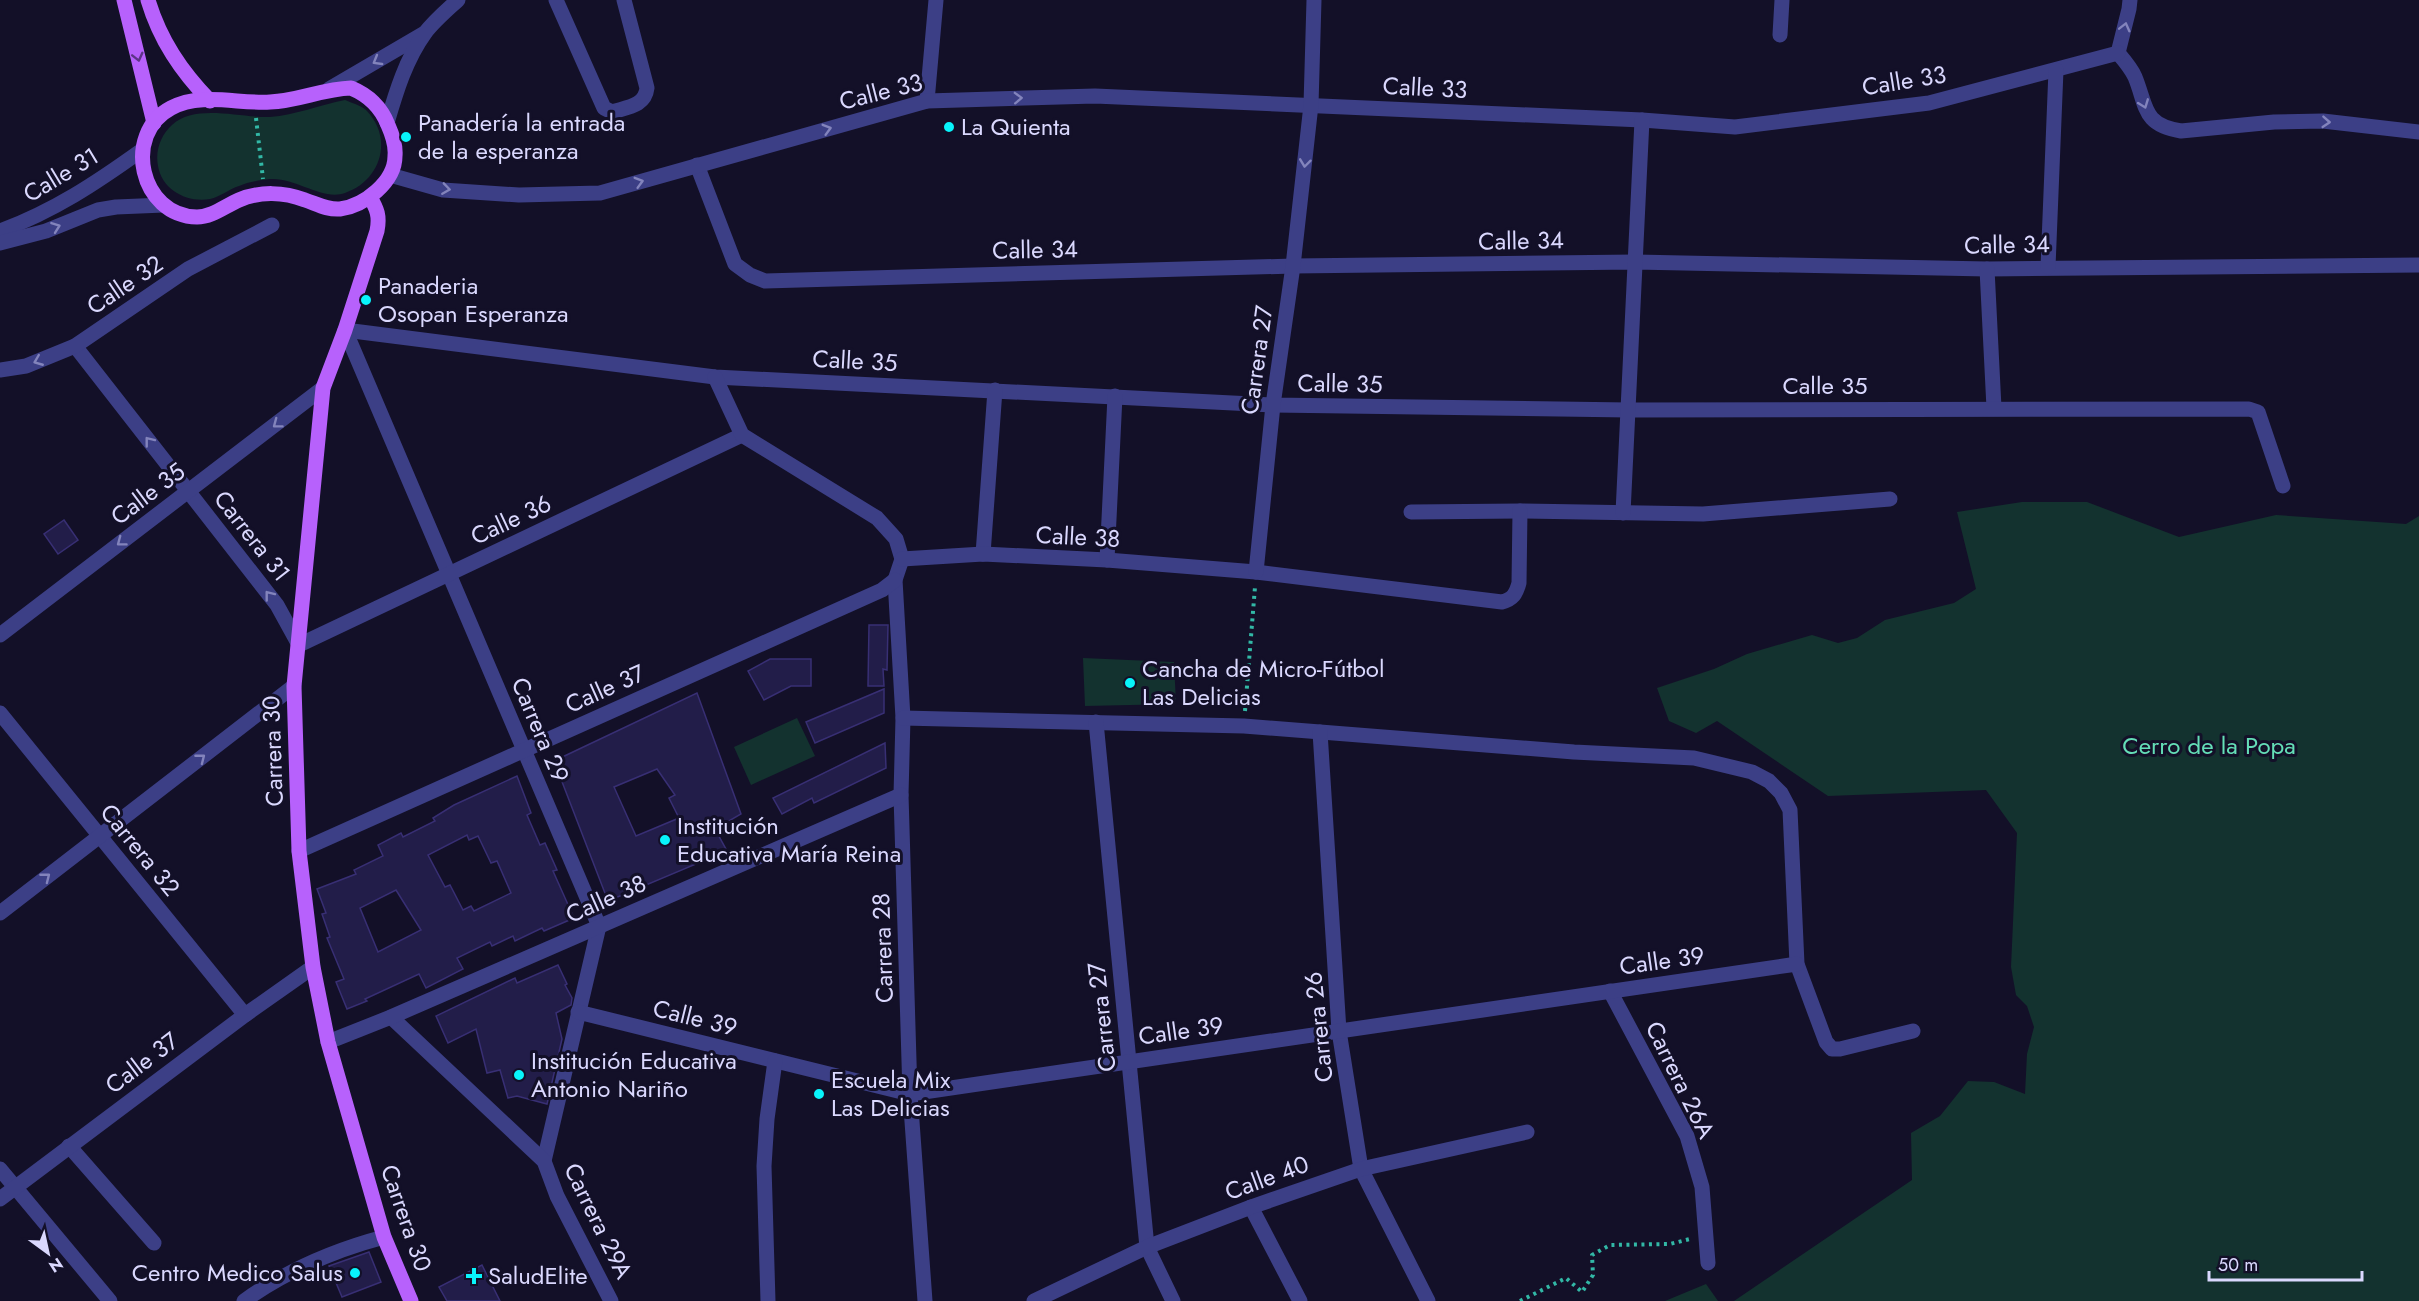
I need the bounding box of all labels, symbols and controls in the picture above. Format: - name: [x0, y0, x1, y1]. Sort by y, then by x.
- one-way arrow: [2118, 22, 2130, 32]
- one-way arrow: [130, 52, 143, 62]
- one-way arrow: [373, 53, 383, 65]
- street label: Calle 33: [1859, 57, 1949, 104]
- street label: Calle 33: [836, 64, 926, 119]
- street label: Calle 33: [1382, 68, 1468, 107]
- one-way arrow: [1014, 92, 1023, 104]
- one-way arrow: [2137, 98, 2149, 109]
- place label: Panadería la entrada de la esperanza: [418, 105, 625, 168]
- place label: La Quienta: [961, 109, 1071, 144]
- one-way arrow: [2322, 115, 2331, 128]
- marker: La Quienta: [942, 120, 956, 134]
- one-way arrow: [822, 123, 832, 136]
- marker: Panadería la entrada de la esperanza: [399, 130, 413, 144]
- street label: Calle 31: [16, 138, 105, 211]
- one-way arrow: [1299, 159, 1311, 168]
- one-way arrow: [634, 176, 644, 189]
- one-way arrow: [442, 183, 451, 195]
- one-way arrow: [50, 221, 61, 234]
- street label: Calle 34: [1478, 222, 1564, 259]
- street label: Calle 34: [1964, 226, 2050, 263]
- street label: Calle 34: [992, 231, 1078, 268]
- street label: Calle 32: [80, 246, 170, 323]
- place label: Panaderia Osopan Esperanza: [378, 268, 569, 331]
- marker: Panaderia Osopan Esperanza: [359, 293, 373, 307]
- street label: Carrera 27: [1232, 303, 1282, 417]
- street label: Calle 35: [812, 341, 899, 380]
- one-way arrow: [33, 354, 44, 366]
- street label: Calle 35: [1297, 365, 1383, 402]
- street label: Calle 35: [1782, 368, 1868, 403]
- one-way arrow: [272, 417, 283, 428]
- one-way arrow: [146, 437, 157, 448]
- street label: Calle 35: [103, 454, 192, 533]
- street label: Carrera 31: [206, 483, 299, 589]
- street label: Calle 36: [465, 486, 557, 553]
- street label: Calle 38: [1035, 517, 1121, 556]
- one-way arrow: [117, 535, 128, 546]
- one-way arrow: [266, 590, 277, 601]
- place label: Cancha de Micro-Fútbol Las Delicias: [1142, 651, 1384, 714]
- street label: Calle 37: [559, 655, 651, 722]
- street label: Carrera 29: [503, 672, 578, 788]
- marker: Cancha de Micro-Fútbol Las Delicias: [1123, 676, 1137, 690]
- street label: Carrera 30: [253, 695, 292, 807]
- park label: Cerro de la Popa: [2122, 728, 2296, 763]
- one-way arrow: [194, 754, 205, 765]
- street label: Carrera 32: [92, 796, 189, 904]
- place label: Institución Educativa María Reina: [677, 808, 901, 871]
- marker: Institución Educativa María Reina: [658, 833, 672, 847]
- street label: Calle 38: [560, 865, 652, 932]
- one-way arrow: [40, 873, 51, 884]
- street label: Carrera 28: [863, 892, 902, 1004]
- street label: Calle 39: [1617, 937, 1707, 984]
- street label: Carrera 27: [1078, 960, 1125, 1073]
- street label: Carrera 26: [1295, 970, 1342, 1084]
- street label: Calle 39: [649, 990, 741, 1045]
- street label: Calle 39: [1136, 1007, 1226, 1054]
- street label: Carrera 26A: [1637, 1015, 1724, 1145]
- street label: Calle 37: [98, 1023, 186, 1102]
- place label: Institución Educativa Antonio Nariño: [531, 1043, 737, 1106]
- place label: Escuela Mix Las Delicias: [831, 1062, 951, 1125]
- marker: Institución Educativa Antonio Nariño: [512, 1068, 526, 1082]
- marker: Escuela Mix Las Delicias: [812, 1087, 826, 1101]
- street label: Calle 40: [1220, 1146, 1314, 1209]
- street label: Carrera 29A: [555, 1157, 642, 1285]
- street label: Carrera 30: [372, 1160, 441, 1276]
- north arrow: [18, 1223, 78, 1283]
- scale bar: [2209, 1244, 2362, 1282]
- text: N: [44, 1252, 67, 1278]
- text: 50 m: [2218, 1252, 2258, 1278]
- place label: Centro Medico Salus: [132, 1255, 343, 1290]
- place label: SaludElite: [488, 1258, 588, 1293]
- marker: Centro Medico Salus: [348, 1266, 362, 1280]
- marker: SaludElite: [465, 1267, 483, 1285]

